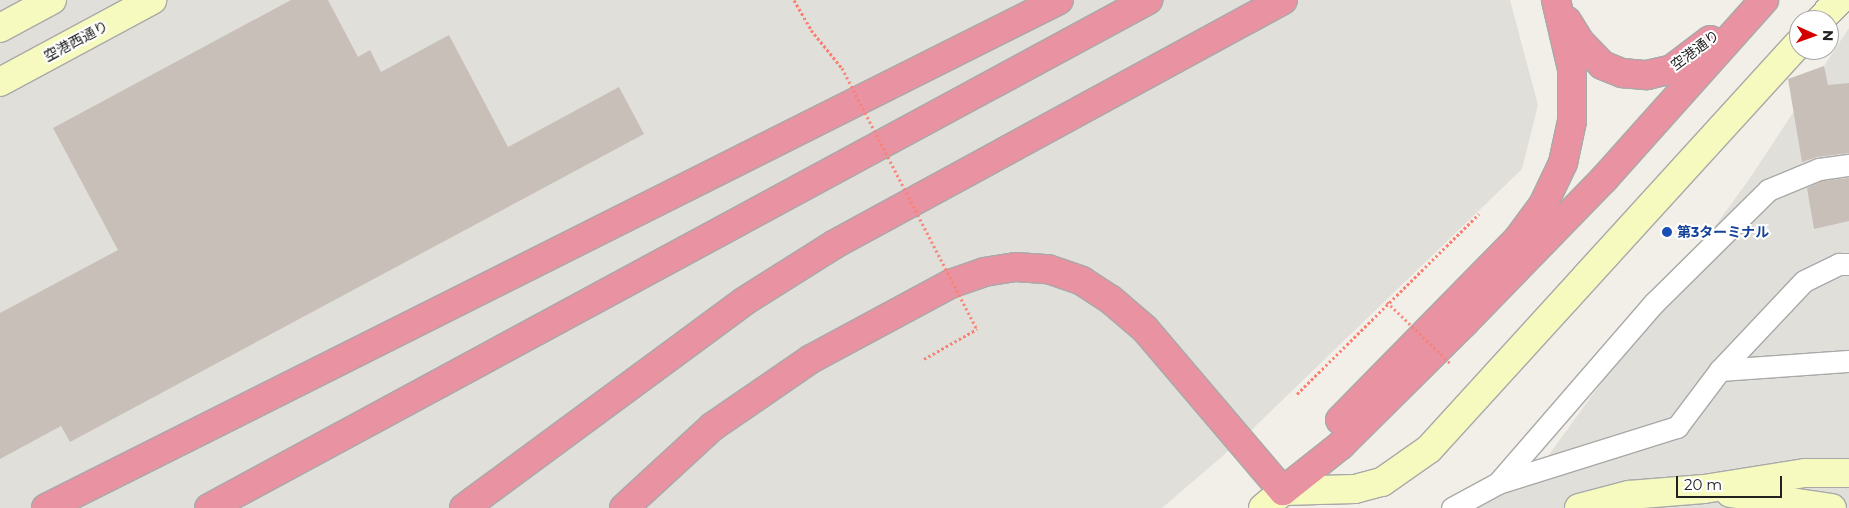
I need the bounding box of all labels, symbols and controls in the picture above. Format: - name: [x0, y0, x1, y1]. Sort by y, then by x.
- north arrow: [1789, 10, 1839, 60]
- street label: 空港西通り: [41, 17, 111, 65]
- street label: 空港通り: [1668, 26, 1722, 74]
- text: N: [1819, 30, 1837, 41]
- place label: 第3ターミナル: [1677, 224, 1769, 240]
- marker: 第3ターミナル: [1661, 226, 1673, 238]
- scale bar: [1679, 466, 1785, 498]
- text: 20 m: [1684, 475, 1722, 494]

